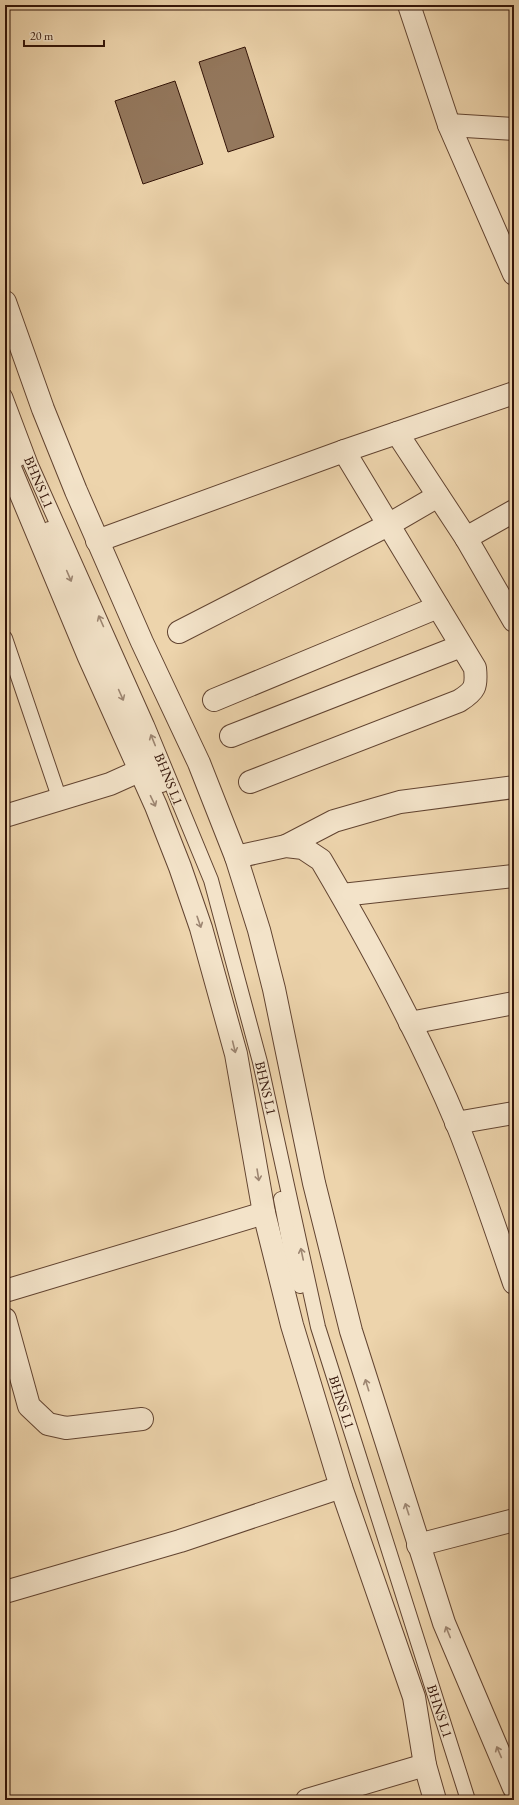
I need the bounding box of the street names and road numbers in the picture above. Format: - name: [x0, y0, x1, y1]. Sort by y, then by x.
- street label: BHNS L1: [20, 453, 58, 511]
- street label: BHNS L1: [150, 750, 188, 808]
- street label: BHNS L1: [251, 1059, 281, 1117]
- street label: BHNS L1: [325, 1373, 359, 1431]
- street label: BHNS L1: [423, 1682, 457, 1740]

